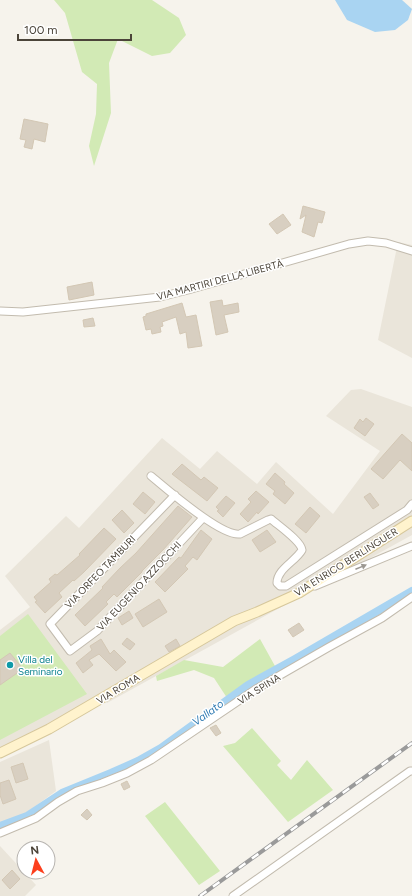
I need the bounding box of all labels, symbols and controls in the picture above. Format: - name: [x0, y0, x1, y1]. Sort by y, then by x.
- scale bar: [18, 16, 131, 42]
- text: 100 m: [24, 23, 58, 37]
- street label: VIA MARTIRI DELLA LIBERTÀ: [155, 257, 285, 303]
- street label: VIA ENRICO BERLINGUER: [292, 525, 400, 599]
- street label: VIA ORFEO TAMBURI: [62, 533, 138, 611]
- street label: VIA EUGENIO AZZOCCHI: [94, 538, 184, 634]
- one-way arrow: [355, 564, 367, 570]
- place label: Villa del Seminario: [18, 653, 63, 678]
- marker: Villa del Seminario: [5, 660, 15, 670]
- street label: VIA ROMA: [94, 671, 142, 707]
- street label: VIA SPINA: [235, 671, 283, 707]
- water label: Vallato: [190, 697, 227, 729]
- north arrow: [16, 840, 56, 880]
- text: N: [30, 844, 40, 858]

